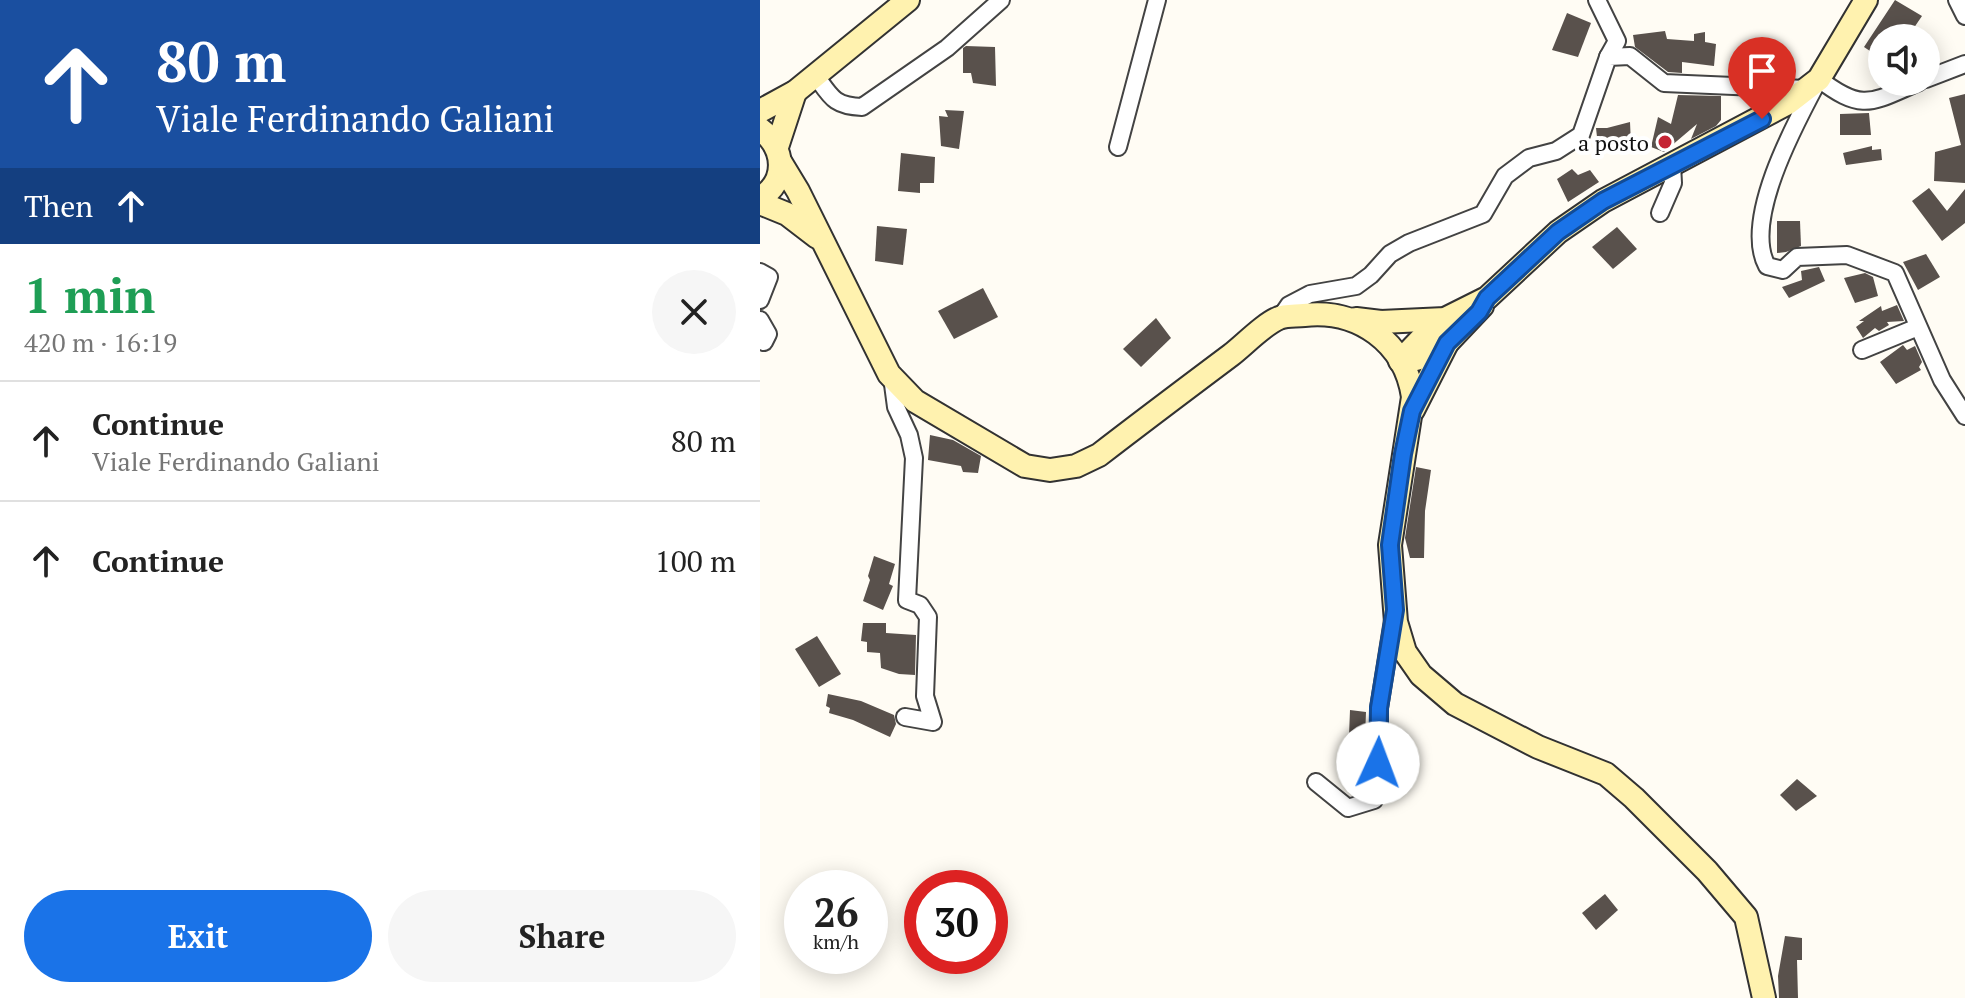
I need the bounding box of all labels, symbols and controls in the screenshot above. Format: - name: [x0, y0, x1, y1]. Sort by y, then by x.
- text: 80 m: [156, 24, 286, 98]
- map controls: [1868, 24, 1940, 96]
- button: sound: [1868, 24, 1940, 96]
- icon: ahead: [24, 32, 128, 136]
- pin: [1728, 37, 1796, 119]
- icon: arrive: [1740, 49, 1784, 93]
- text: Viale Ferdinando Galiani: [156, 95, 554, 142]
- place label: a posto: [1578, 128, 1649, 157]
- marker: a posto: [1656, 133, 1674, 151]
- icon: ahead: [109, 184, 153, 228]
- text: Then: [24, 186, 93, 226]
- text: 1 min: [24, 263, 155, 327]
- button: close: [652, 270, 736, 354]
- text: 420 m · 16:19: [24, 325, 177, 359]
- text: Continue: [92, 404, 224, 444]
- icon: ahead: [24, 419, 68, 463]
- text: 80 m: [671, 421, 736, 461]
- text: Viale Ferdinando Galiani: [92, 444, 380, 478]
- icon: ahead: [24, 539, 68, 583]
- text: Continue: [92, 541, 224, 581]
- text: 100 m: [655, 541, 736, 581]
- position arrow: [1336, 721, 1420, 805]
- speed limit sign: 30: [904, 870, 1008, 974]
- text: 26: [813, 885, 859, 938]
- button: Exit: [24, 890, 372, 982]
- button: Share: [388, 890, 736, 982]
- text: km/h: [813, 928, 859, 955]

